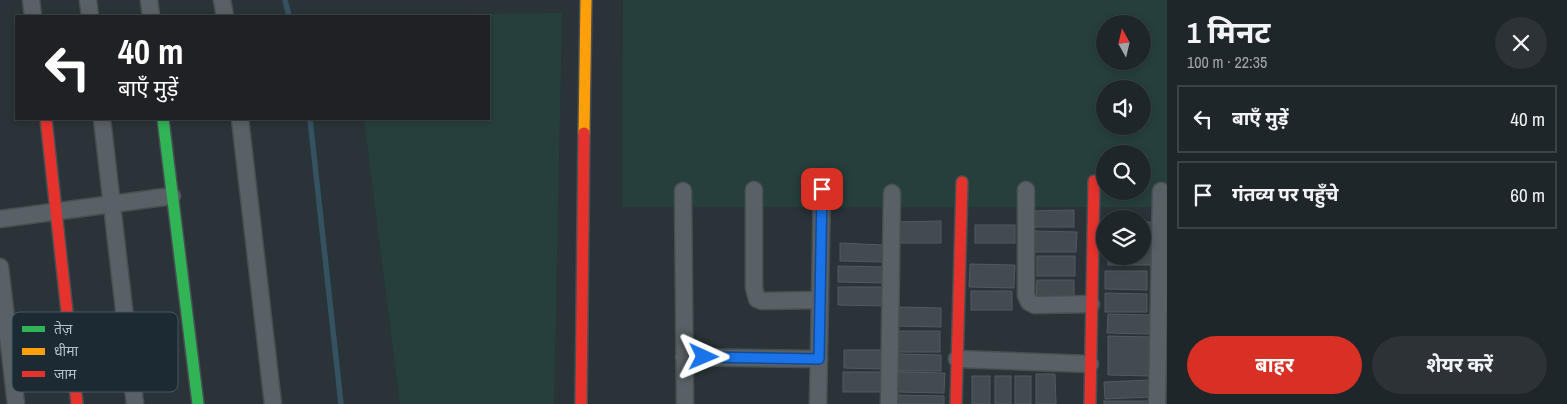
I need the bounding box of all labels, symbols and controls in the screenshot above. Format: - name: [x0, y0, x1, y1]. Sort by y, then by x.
- text: 1 मिनट: [1187, 12, 1271, 52]
- north arrow: [1096, 15, 1151, 70]
- map controls: [1096, 15, 1151, 265]
- button: close: [1495, 17, 1547, 69]
- text: 40 m: [118, 28, 183, 75]
- icon: left: [35, 35, 100, 100]
- text: 100 m · 22:35: [1187, 51, 1267, 73]
- text: बाएँ मुड़ें: [118, 73, 178, 103]
- button: sound: [1096, 80, 1151, 135]
- icon: left: [1189, 105, 1217, 133]
- text: बाएँ मुड़ें: [1232, 105, 1288, 131]
- text: 40 m: [1510, 106, 1545, 132]
- button: search: [1096, 145, 1151, 200]
- pin: [801, 168, 843, 210]
- icon: arrive: [808, 175, 836, 203]
- icon: arrive: [1189, 181, 1217, 209]
- text: गंतव्य पर पहुँचे: [1232, 181, 1338, 207]
- text: 60 m: [1510, 182, 1545, 208]
- button: layers: [1096, 210, 1151, 265]
- legend: [12, 312, 178, 392]
- text: तेज़: [54, 320, 73, 338]
- position arrow: [677, 330, 729, 382]
- button: बाहर: [1187, 336, 1362, 394]
- button: शेयर करें: [1372, 336, 1547, 394]
- text: धीमा: [54, 342, 79, 360]
- text: जाम: [54, 365, 77, 383]

